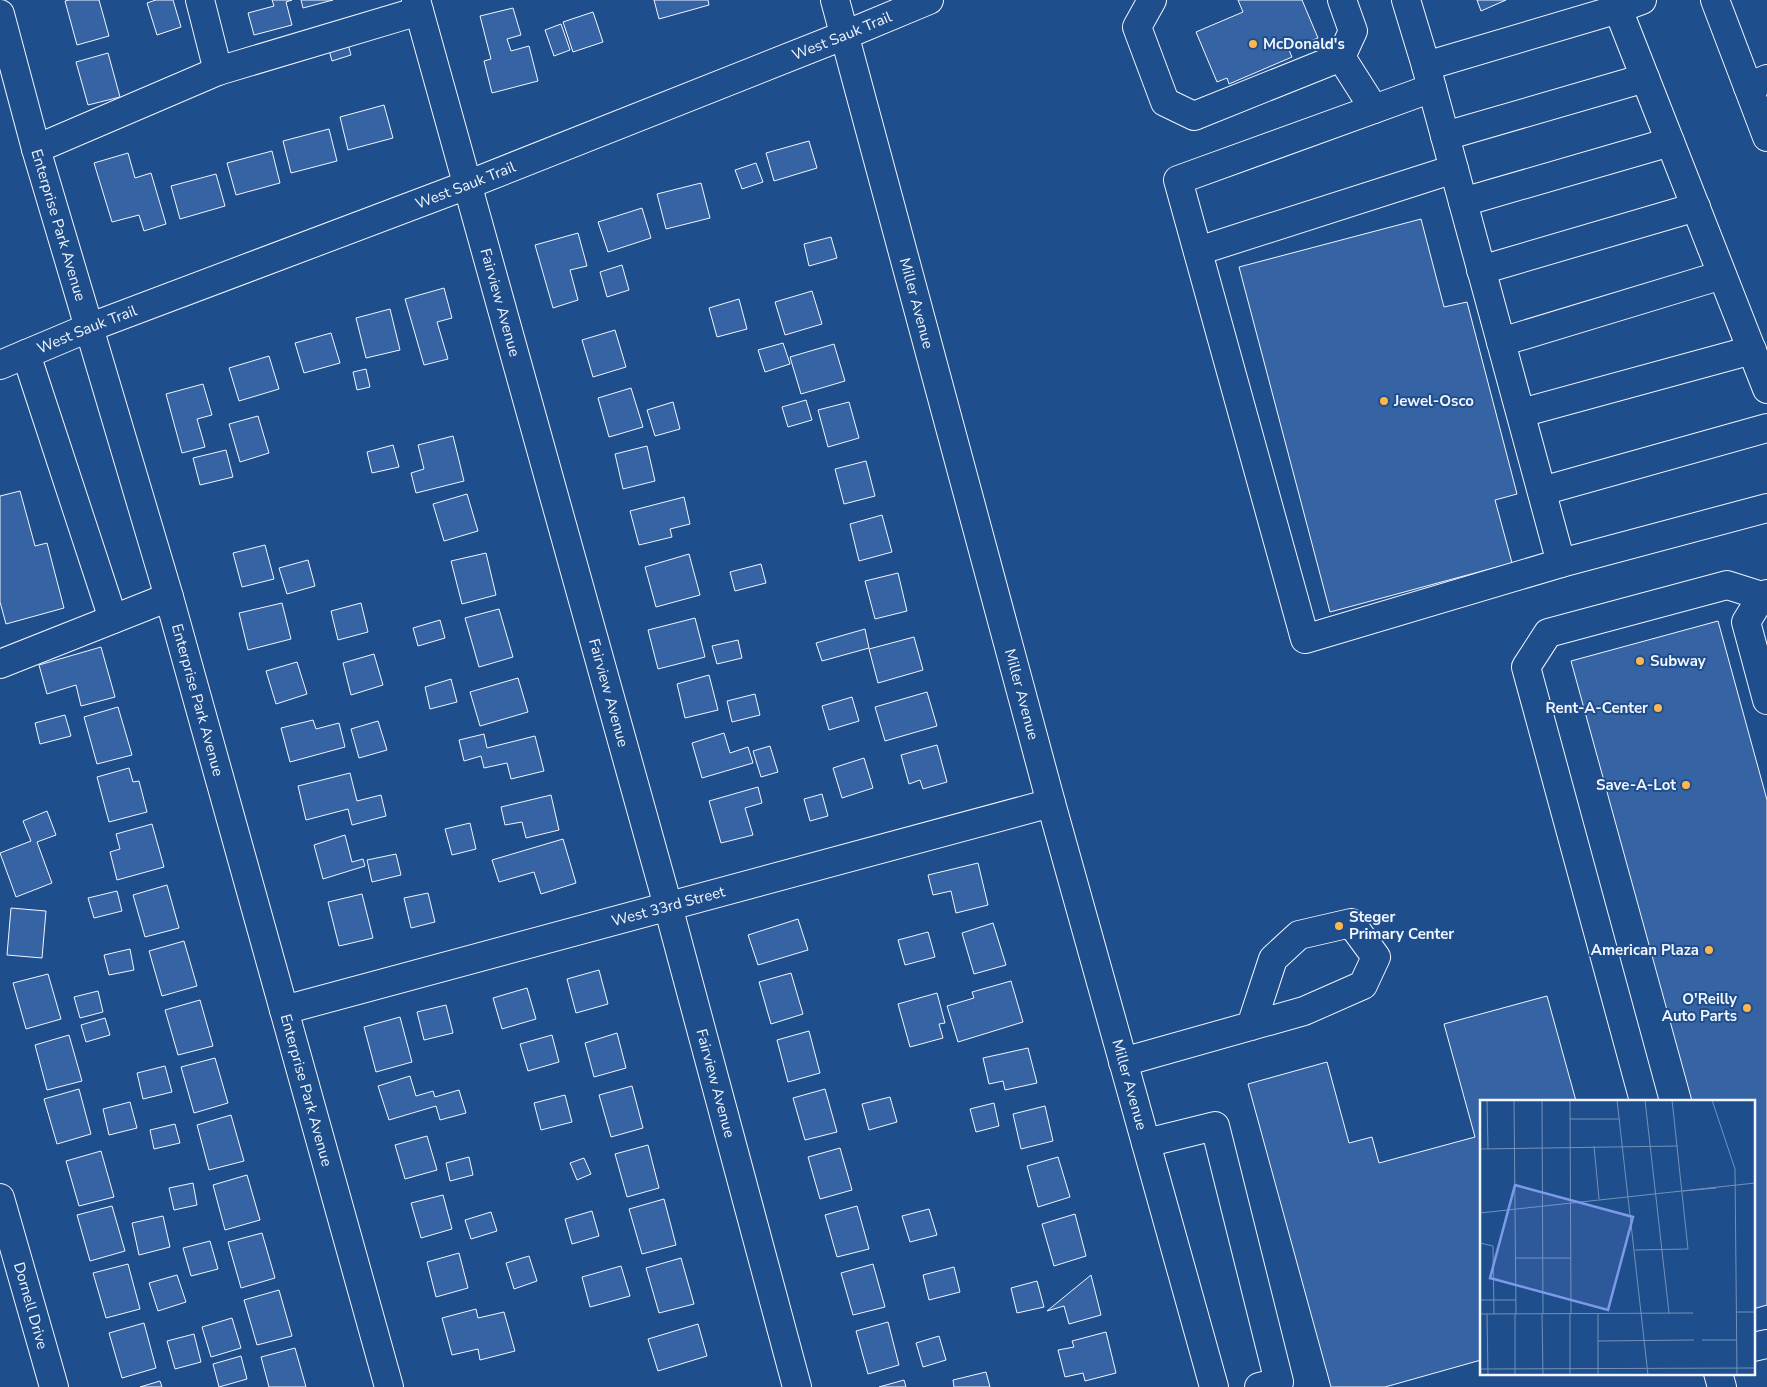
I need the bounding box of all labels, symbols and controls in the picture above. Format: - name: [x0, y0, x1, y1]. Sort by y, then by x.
- street label: West Sauk Trail: [789, 6, 895, 65]
- place label: McDonald's: [1263, 34, 1345, 54]
- marker: McDonald's: [1247, 38, 1259, 50]
- street label: Enterprise Park Avenue: [27, 147, 91, 303]
- street label: West Sauk Trail: [412, 157, 519, 214]
- street label: Fairview Avenue: [476, 246, 525, 359]
- street label: Miller Avenue: [895, 256, 938, 351]
- street label: West Sauk Trail: [34, 300, 140, 358]
- place label: Jewel-Osco: [1393, 391, 1474, 411]
- marker: Jewel-Osco: [1378, 395, 1390, 407]
- street label: Enterprise Park Avenue: [167, 622, 228, 779]
- street label: Fairview Avenue: [584, 636, 633, 749]
- street label: Miller Avenue: [1000, 647, 1044, 742]
- place label: Subway: [1650, 651, 1706, 671]
- marker: Subway: [1634, 655, 1646, 667]
- place label: Rent-A-Center: [1545, 698, 1648, 718]
- marker: Rent-A-Center: [1652, 702, 1664, 714]
- place label: Save-A-Lot: [1596, 775, 1676, 795]
- marker: Save-A-Lot: [1680, 779, 1692, 791]
- street label: West 33rd Street: [609, 881, 728, 931]
- place label: Steger Primary Center: [1349, 907, 1454, 944]
- marker: Steger Primary Center: [1333, 920, 1345, 932]
- place label: American Plaza: [1591, 940, 1699, 960]
- marker: American Plaza: [1703, 944, 1715, 956]
- place label: O'Reilly Auto Parts: [1662, 989, 1737, 1026]
- marker: O'Reilly Auto Parts: [1741, 1002, 1753, 1014]
- street label: Enterprise Park Avenue: [276, 1012, 337, 1169]
- street label: Fairview Avenue: [691, 1027, 740, 1140]
- street label: Miller Avenue: [1107, 1037, 1152, 1132]
- inset map: [1480, 1100, 1754, 1374]
- street label: Dornell Drive: [9, 1260, 53, 1352]

